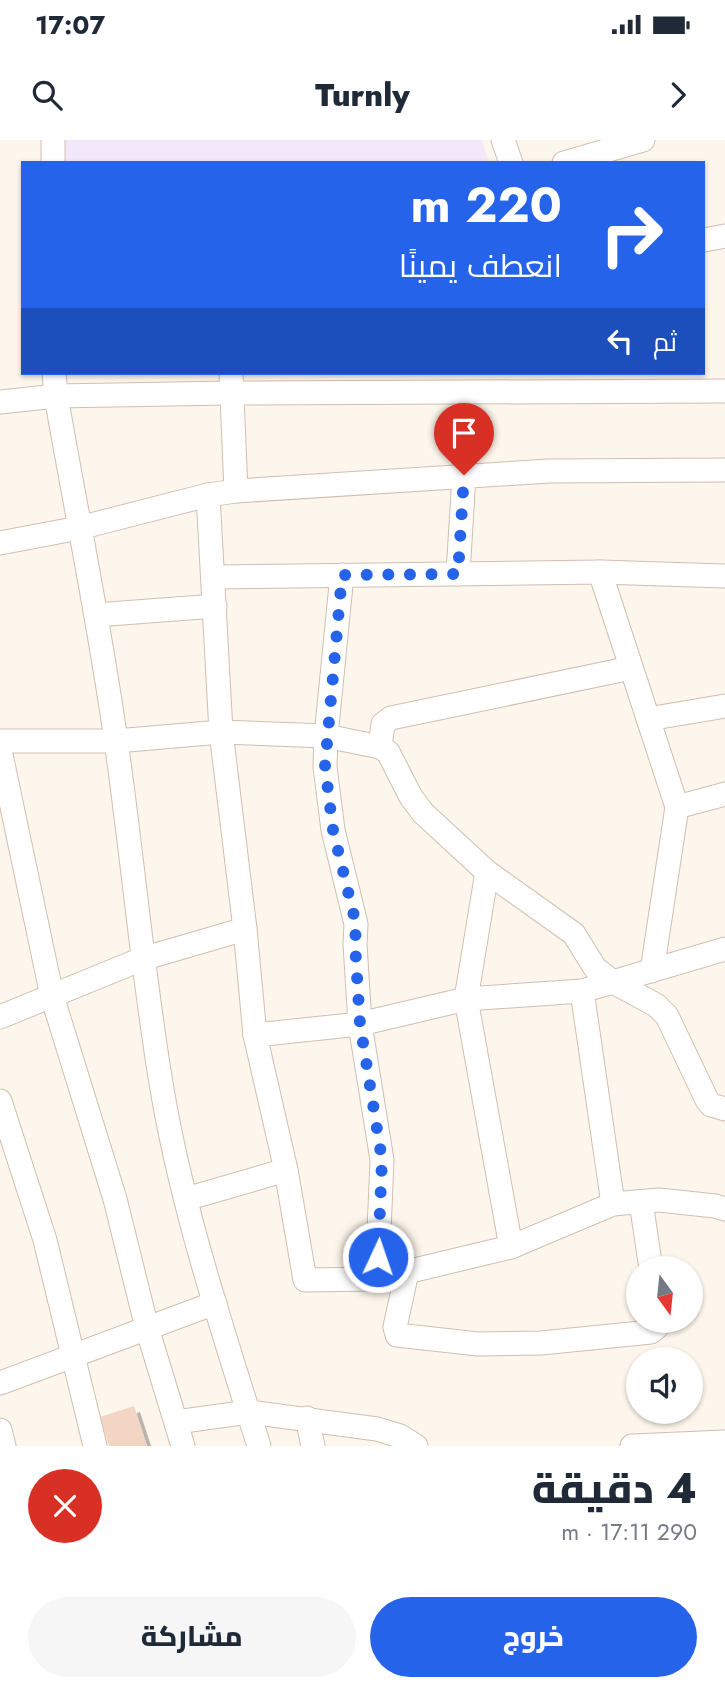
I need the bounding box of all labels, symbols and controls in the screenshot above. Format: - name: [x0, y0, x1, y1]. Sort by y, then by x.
- text: 17:07: [35, 6, 105, 44]
- text: Turnly: [315, 72, 410, 118]
- icon: search: [28, 76, 66, 114]
- icon: forward: [659, 76, 697, 114]
- text: 220 m: [410, 170, 562, 240]
- icon: right: [586, 189, 677, 280]
- text: انعطف يمينًا: [399, 243, 562, 289]
- icon: left: [601, 322, 639, 360]
- text: ثم: [653, 323, 677, 361]
- pin: [434, 403, 494, 475]
- icon: arrive: [445, 414, 483, 452]
- position arrow: [341, 1220, 415, 1294]
- north arrow: [626, 1256, 704, 1334]
- map controls: [626, 1256, 703, 1424]
- button: sound: [626, 1347, 703, 1424]
- text: 4 دقيقة: [532, 1458, 697, 1519]
- button: close: [28, 1469, 102, 1543]
- text: 290 m · 17:11: [561, 1515, 697, 1549]
- button: مشاركة: [28, 1597, 356, 1677]
- button: خروج: [370, 1597, 697, 1677]

